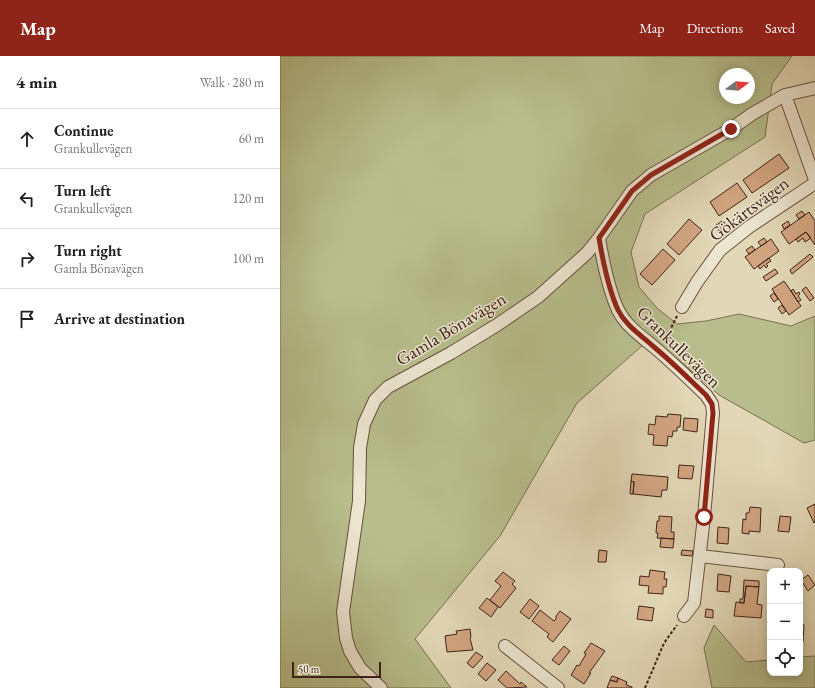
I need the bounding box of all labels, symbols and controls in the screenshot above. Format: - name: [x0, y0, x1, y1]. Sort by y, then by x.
- text: Map: [20, 16, 56, 41]
- text: Map: [639, 19, 665, 37]
- text: Directions: [687, 19, 743, 37]
- text: Saved: [765, 19, 795, 37]
- north arrow: [719, 68, 755, 104]
- text: 4 min: [16, 71, 57, 93]
- text: Walk · 280 m: [200, 74, 264, 91]
- route end: [722, 120, 740, 138]
- text: Continue: [54, 121, 114, 140]
- icon: ahead: [16, 128, 38, 150]
- text: 60 m: [239, 130, 264, 147]
- text: Grankullevägen: [54, 140, 132, 157]
- street label: Gökärtsvägen: [704, 171, 794, 246]
- text: Turn left: [54, 181, 111, 200]
- icon: left: [16, 188, 38, 210]
- text: 120 m: [233, 190, 264, 207]
- text: Grankullevägen: [54, 200, 132, 217]
- text: Turn right: [54, 241, 122, 260]
- icon: right: [16, 248, 38, 270]
- text: 100 m: [233, 250, 264, 267]
- text: Gamla Bönavägen: [54, 260, 144, 277]
- street label: Gamla Bönavägen: [392, 286, 510, 370]
- street label: Grankullevägen: [632, 301, 727, 393]
- icon: arrive: [16, 308, 38, 330]
- text: Arrive at destination: [54, 309, 185, 328]
- route start: [695, 508, 713, 526]
- map controls: [767, 568, 803, 676]
- button: +: [767, 568, 803, 604]
- button: −: [767, 604, 803, 640]
- button: locate: [767, 640, 803, 676]
- scale bar: [292, 660, 381, 679]
- text: 50 m: [298, 662, 319, 676]

